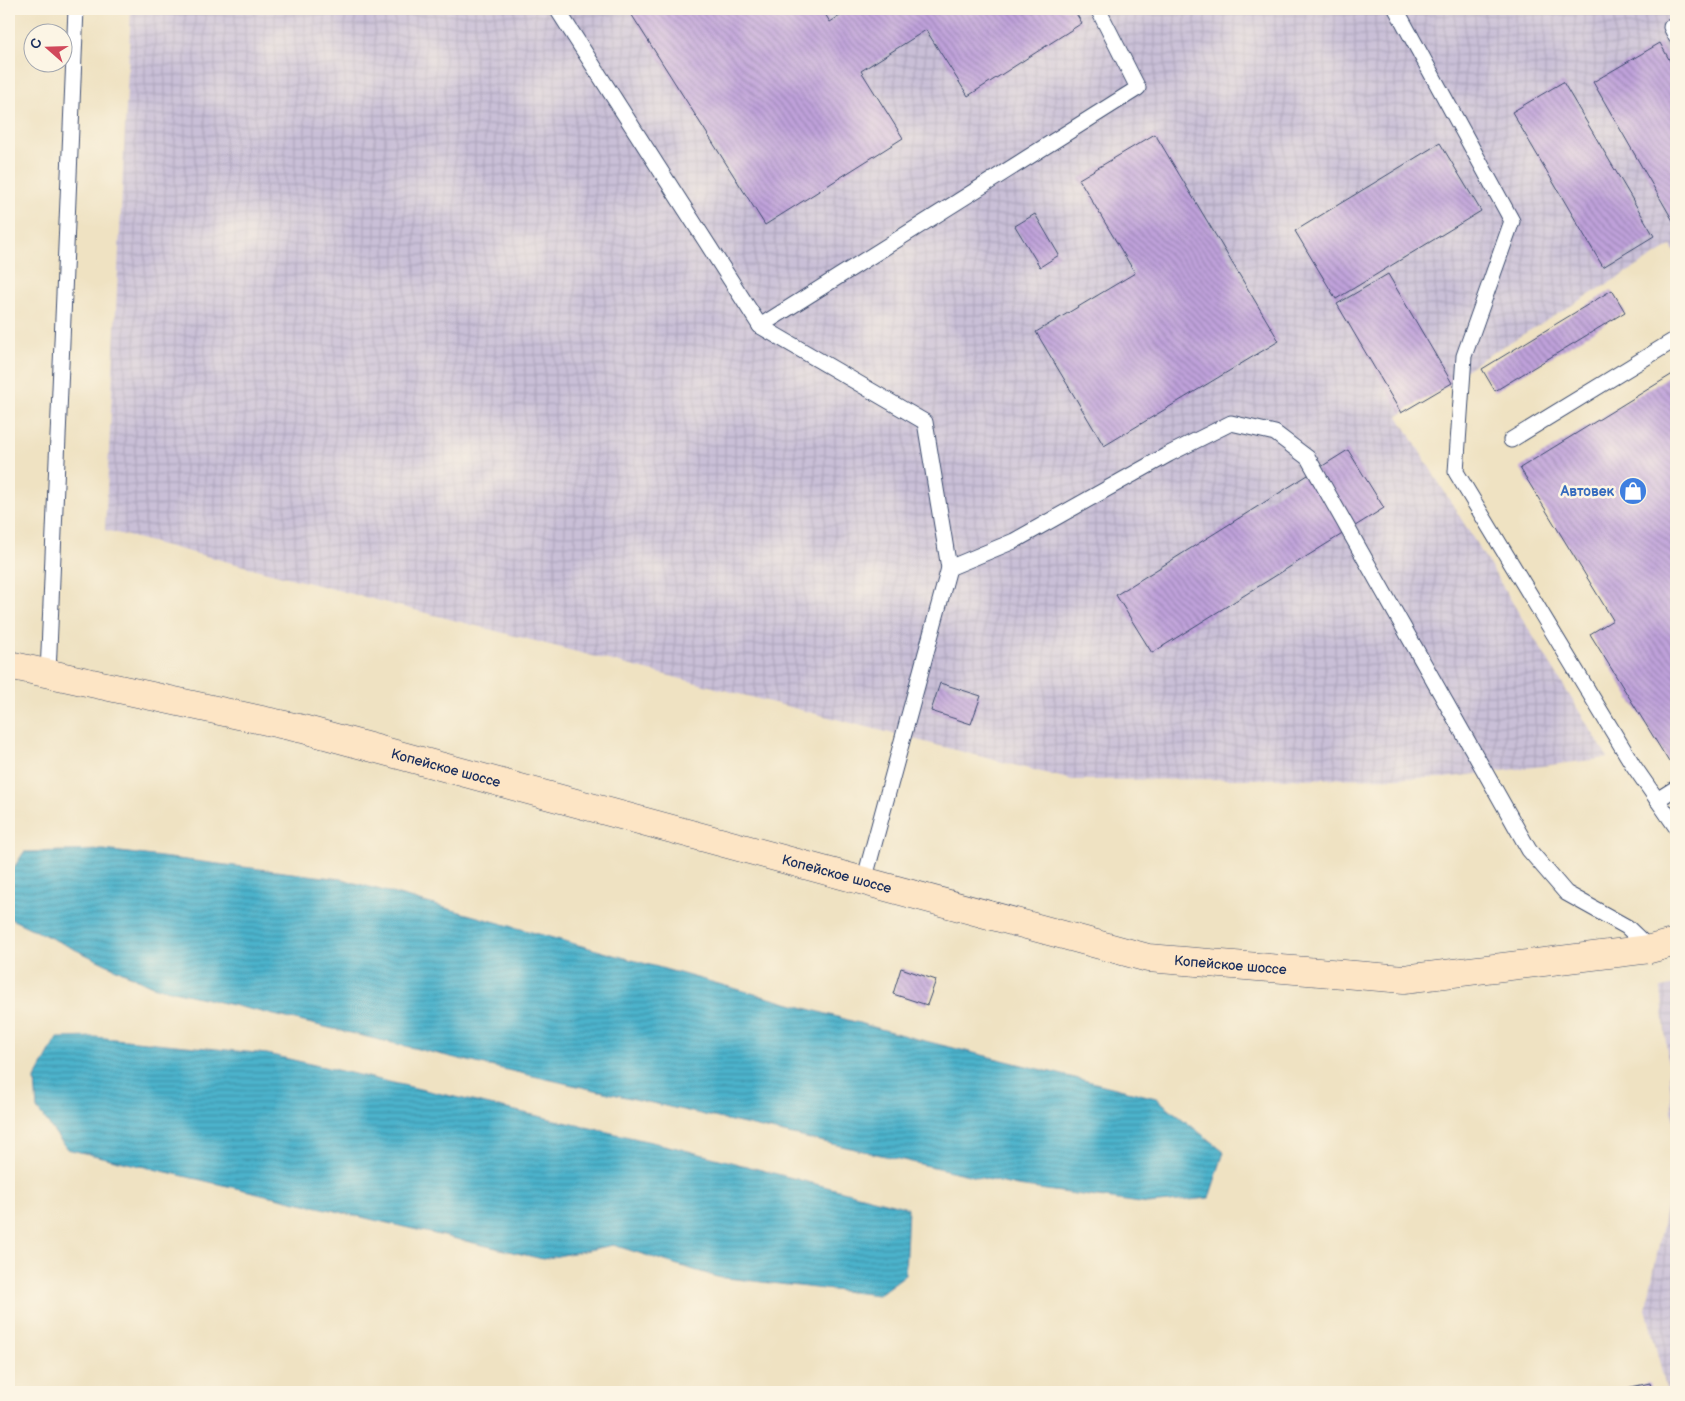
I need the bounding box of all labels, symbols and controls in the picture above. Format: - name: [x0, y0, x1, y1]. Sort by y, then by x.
- north arrow: [22, 22, 72, 72]
- text: С: [27, 36, 46, 51]
- shop icon: Автовек: [1618, 476, 1648, 506]
- place label: Автовек: [1560, 483, 1614, 500]
- street label: Копейское шоссе: [389, 745, 503, 791]
- street label: Копейское шоссе: [780, 851, 894, 897]
- street label: Копейское шоссе: [1173, 952, 1287, 978]

